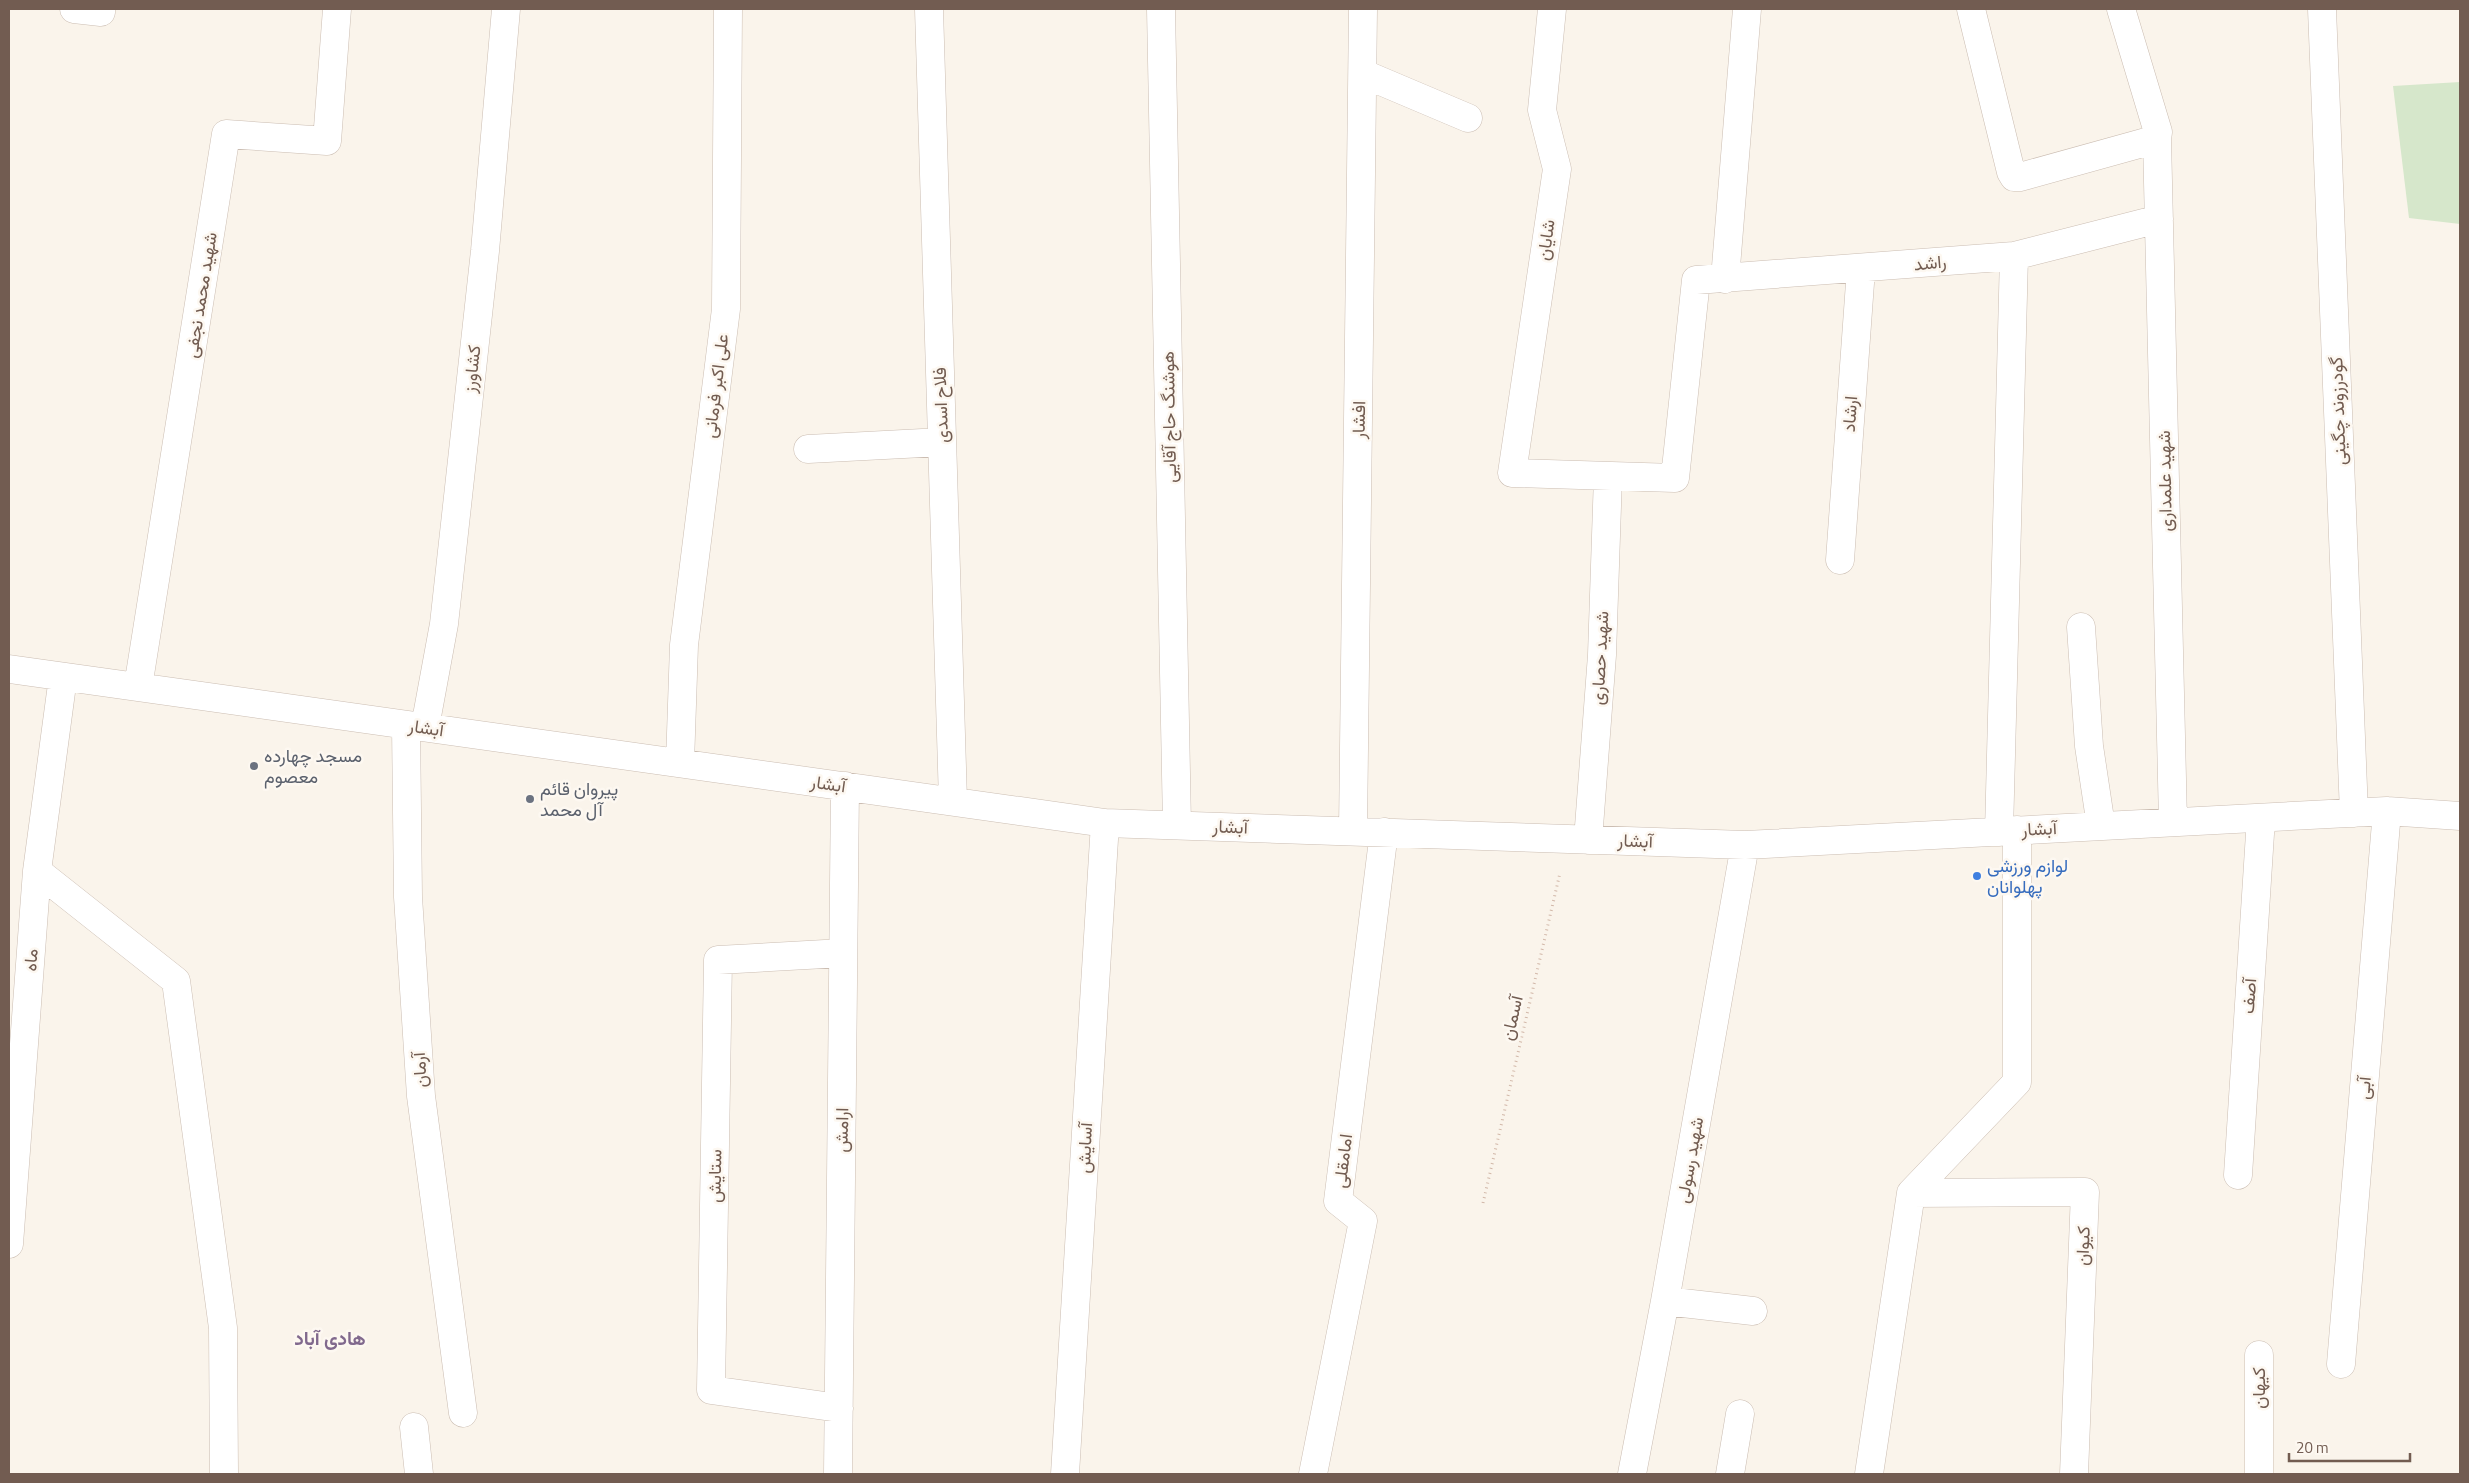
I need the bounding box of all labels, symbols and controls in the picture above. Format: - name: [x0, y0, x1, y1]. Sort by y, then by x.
- street label: شایان: [1529, 218, 1562, 262]
- street label: شهید محمد نجفی: [177, 230, 224, 360]
- street label: راشد: [1912, 248, 1948, 277]
- street label: علی اکبر فرمانی: [696, 332, 735, 440]
- street label: کشاورز: [455, 344, 487, 395]
- street label: هوشنگ حاج آقایی: [1154, 351, 1183, 483]
- street label: گودرزوند چگینی: [2322, 356, 2353, 466]
- street label: فلاح اسدی: [926, 367, 955, 443]
- street label: ارشاد: [1835, 395, 1864, 433]
- street label: افشار: [1345, 401, 1372, 440]
- street label: شهید علمداری: [2150, 430, 2179, 532]
- street label: شهید حصاری: [1584, 610, 1615, 706]
- street label: آبشار: [406, 712, 447, 744]
- place label: مسجد چهارده معصوم: [264, 742, 362, 790]
- marker: مسجد چهارده معصوم: [248, 760, 260, 772]
- street label: آبشار: [808, 768, 849, 800]
- place label: پیروان قائم آل محمد: [540, 775, 618, 823]
- marker: پیروان قائم آل محمد: [524, 793, 536, 805]
- street label: آبشار: [1211, 812, 1250, 841]
- street label: آبشار: [2020, 814, 2059, 843]
- street label: آبشار: [1616, 826, 1655, 855]
- place label: لوازم ورزشی پهلوانان: [1987, 852, 2068, 900]
- marker: لوازم ورزشی پهلوانان: [1971, 870, 1983, 882]
- street label: ماه: [16, 948, 45, 972]
- street label: آصف: [2234, 975, 2263, 1015]
- street label: آسمان: [1493, 991, 1530, 1043]
- street label: آرمان: [405, 1050, 434, 1089]
- street label: آبی: [2349, 1074, 2378, 1101]
- street label: ارامش: [828, 1107, 855, 1153]
- street label: شهید رسولی: [1669, 1115, 1710, 1205]
- street label: آسایش: [1070, 1120, 1099, 1174]
- street label: امامقلی: [1326, 1132, 1359, 1190]
- street label: ستایش: [701, 1149, 728, 1203]
- street label: کیوان: [2068, 1226, 2097, 1266]
- district label: هادی آباد: [294, 1323, 366, 1352]
- street label: کیهان: [2245, 1367, 2272, 1409]
- scale bar: [2289, 1430, 2410, 1462]
- text: 20 m: [2296, 1436, 2329, 1459]

